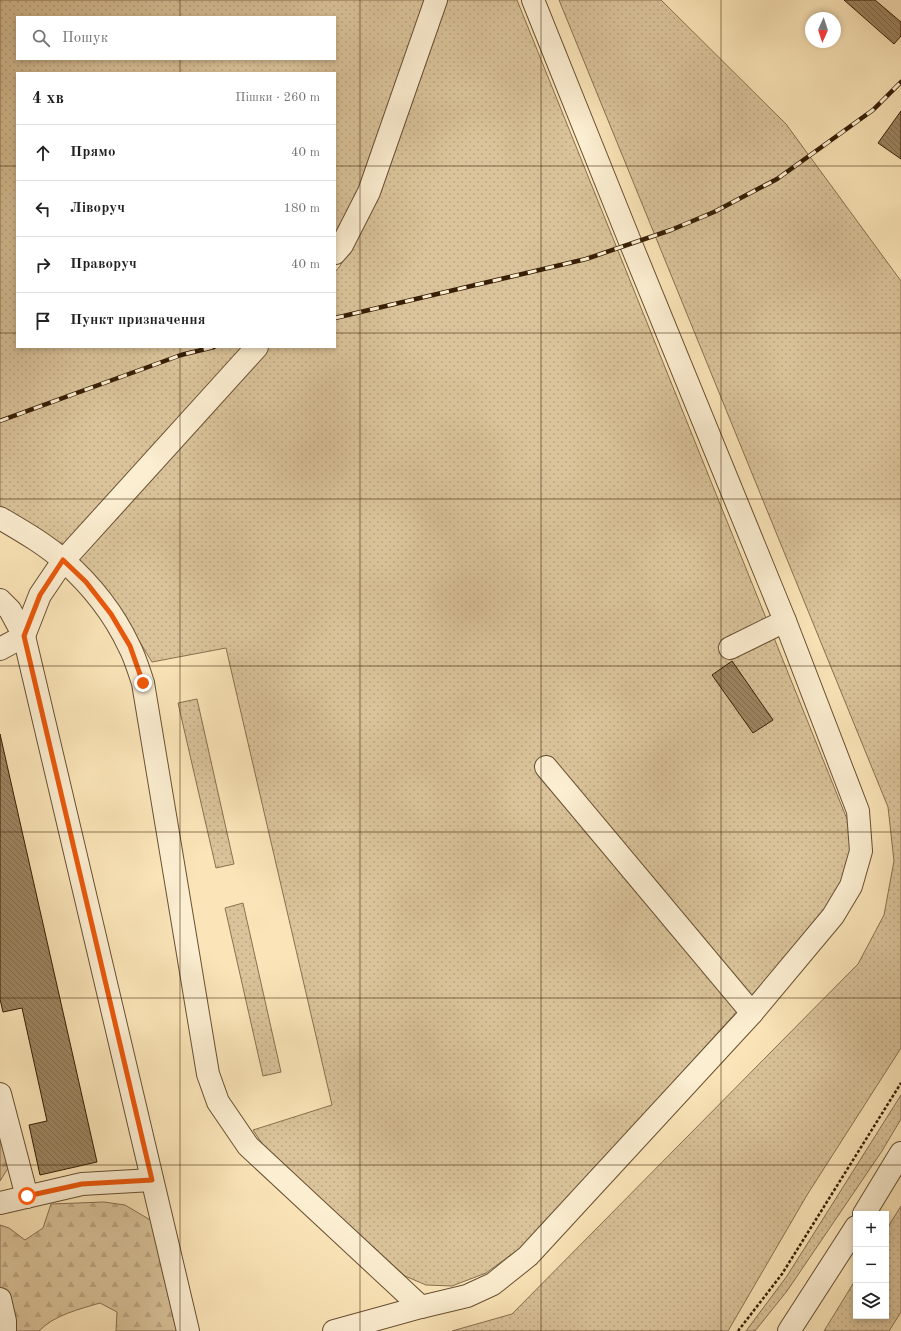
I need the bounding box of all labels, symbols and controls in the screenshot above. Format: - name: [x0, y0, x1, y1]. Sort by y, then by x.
- north arrow: [805, 12, 841, 48]
- search box: [16, 16, 336, 60]
- icon: search: [30, 27, 52, 49]
- text: Пошук: [62, 31, 108, 46]
- text: 4 хв: [32, 90, 64, 107]
- text: Пішки · 260 m: [235, 91, 320, 104]
- icon: ahead: [32, 142, 54, 164]
- text: Прямо: [70, 145, 116, 160]
- text: 40 m: [291, 146, 320, 159]
- icon: left: [32, 198, 54, 220]
- text: Ліворуч: [70, 201, 125, 216]
- text: 180 m: [283, 202, 320, 215]
- icon: right: [32, 254, 54, 276]
- text: Праворуч: [70, 257, 137, 272]
- text: 40 m: [291, 258, 320, 271]
- icon: arrive: [32, 310, 54, 332]
- text: Пункт призначення: [70, 313, 206, 328]
- route end: [134, 674, 152, 692]
- route start: [18, 1187, 36, 1205]
- map controls: [853, 1211, 889, 1319]
- button: +: [853, 1211, 889, 1247]
- button: −: [853, 1247, 889, 1283]
- button: layers: [853, 1283, 889, 1319]

